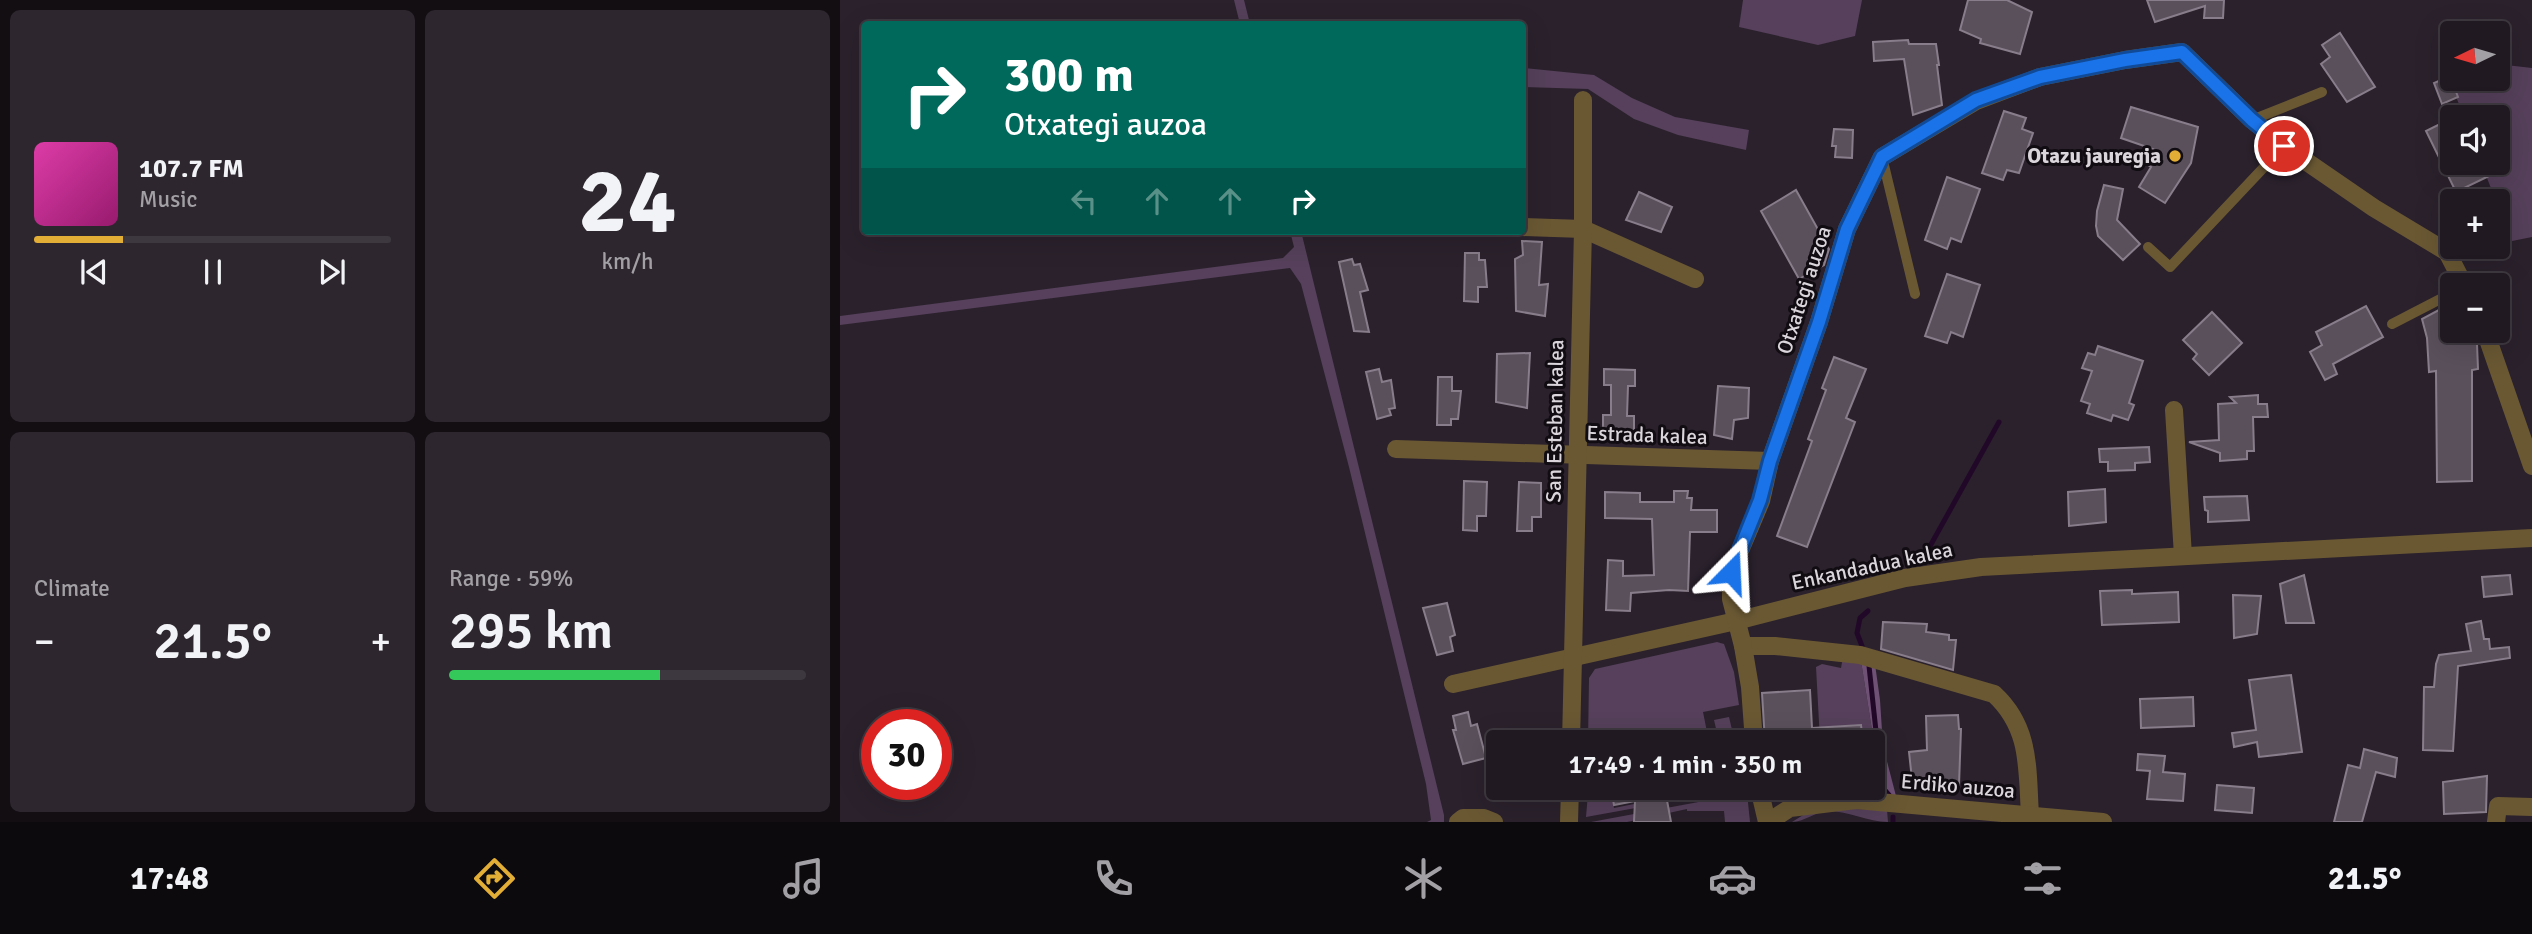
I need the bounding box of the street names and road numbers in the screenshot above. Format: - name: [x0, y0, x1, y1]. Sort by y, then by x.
- street label: Otxategi auzoa: [1771, 223, 1837, 357]
- street label: San Esteban kalea: [1541, 339, 1569, 503]
- street label: Estrada kalea: [1586, 420, 1708, 450]
- street label: Enkandadua kalea: [1789, 536, 1955, 596]
- street label: Erdiko auzoa: [1900, 768, 2016, 804]

